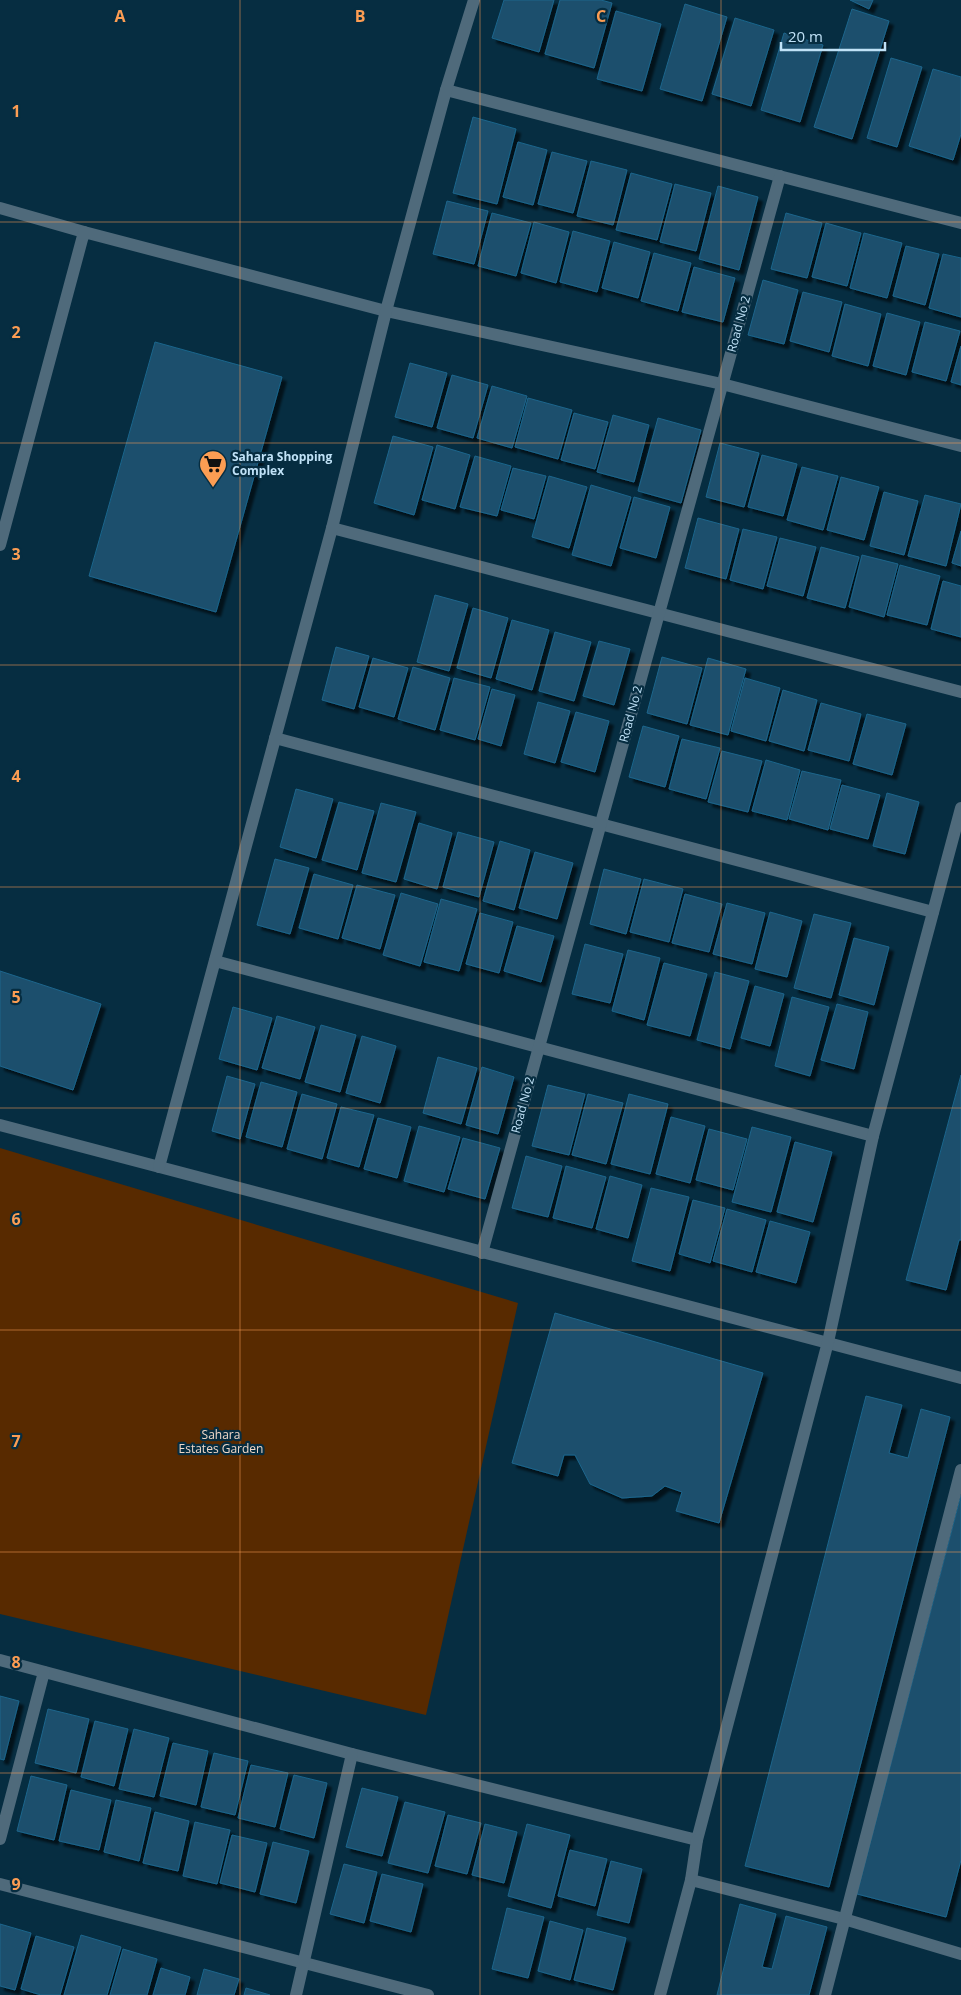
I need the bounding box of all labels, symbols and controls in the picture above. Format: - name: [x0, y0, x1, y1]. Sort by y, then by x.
- text: A: [114, 5, 126, 27]
- text: B: [355, 5, 365, 27]
- text: C: [596, 5, 606, 27]
- scale bar: [781, 20, 885, 52]
- text: 20 m: [788, 26, 823, 46]
- text: 1: [11, 100, 21, 122]
- street label: Road No 2: [723, 294, 754, 354]
- text: 2: [11, 321, 21, 343]
- place label: Sahara Shopping Complex: [232, 448, 332, 479]
- supermarket icon: Sahara Shopping Complex: [198, 449, 228, 488]
- text: 3: [11, 543, 21, 565]
- street label: Road No 2: [615, 684, 646, 744]
- text: 4: [11, 765, 21, 787]
- text: 5: [11, 986, 21, 1008]
- street label: Road No 2: [507, 1075, 538, 1135]
- text: 6: [11, 1208, 21, 1230]
- park label: Sahara Estates Garden: [179, 1426, 263, 1457]
- text: 7: [11, 1430, 21, 1452]
- text: 8: [11, 1651, 21, 1673]
- text: 9: [11, 1873, 21, 1895]

